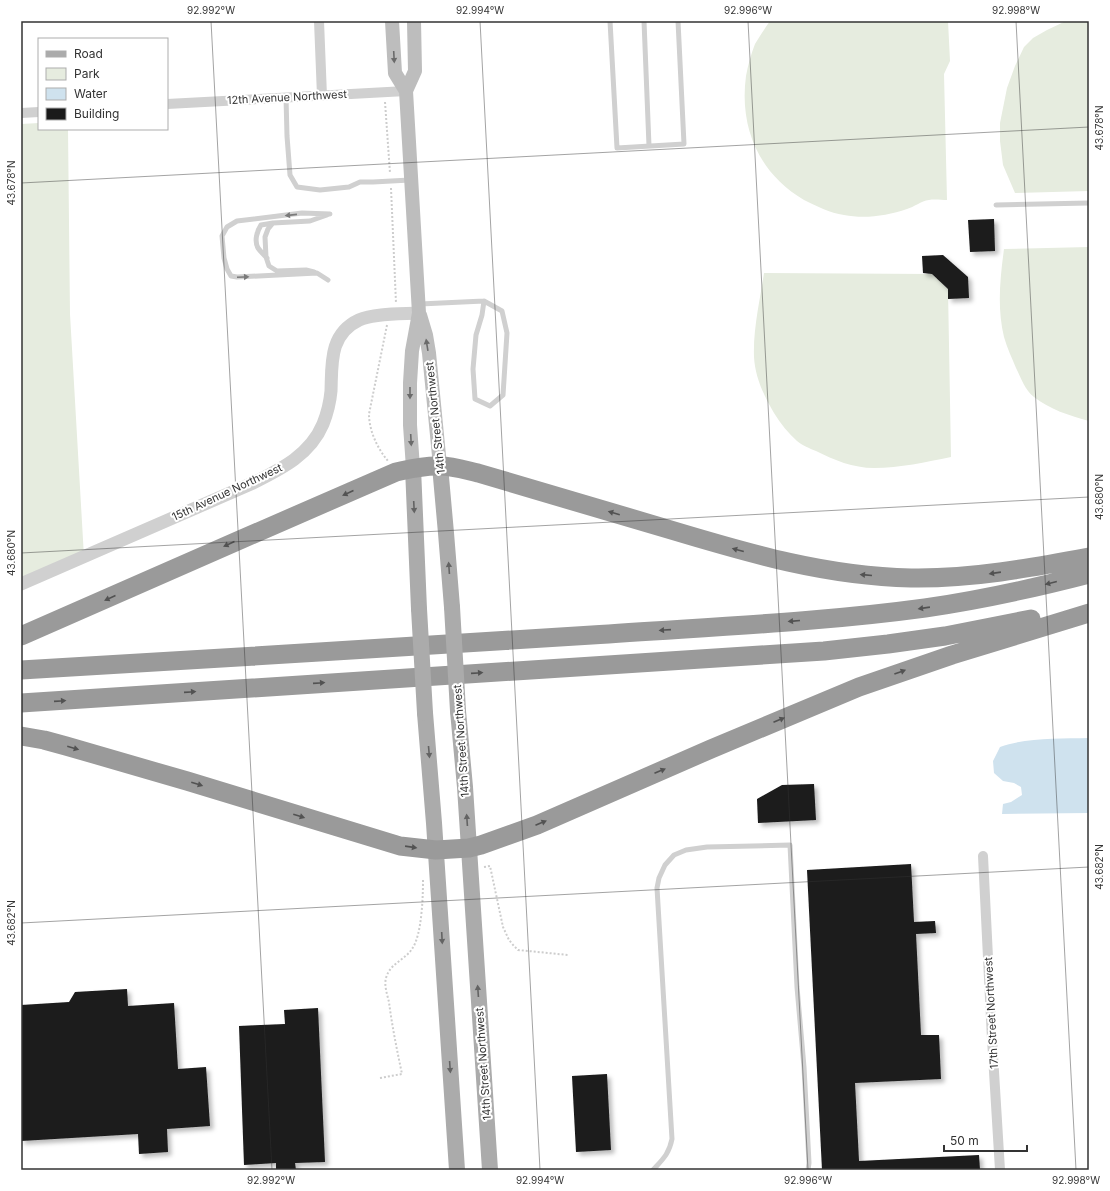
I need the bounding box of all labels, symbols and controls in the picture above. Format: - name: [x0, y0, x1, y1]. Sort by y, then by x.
- text: 92.992°W: [187, 4, 235, 16]
- text: 92.994°W: [456, 4, 504, 16]
- text: 92.996°W: [724, 4, 772, 16]
- text: 92.998°W: [992, 4, 1040, 16]
- legend: [38, 38, 168, 130]
- text: Road: [74, 46, 103, 61]
- one-way arrow: [391, 51, 398, 63]
- text: Park: [74, 66, 100, 81]
- text: Water: [74, 86, 108, 101]
- street label: 12th Avenue Northwest: [227, 87, 348, 107]
- text: Building: [74, 106, 119, 121]
- text: 43.678°N: [1093, 106, 1105, 150]
- text: 43.678°N: [5, 161, 17, 205]
- one-way arrow: [285, 211, 297, 218]
- one-way arrow: [237, 274, 250, 280]
- one-way arrow: [424, 339, 430, 351]
- street label: 14th Street Northwest: [422, 361, 448, 475]
- one-way arrow: [407, 387, 413, 400]
- one-way arrow: [408, 434, 414, 447]
- street label: 15th Avenue Northwest: [170, 460, 285, 524]
- text: 43.680°N: [1093, 474, 1105, 520]
- one-way arrow: [342, 490, 354, 496]
- one-way arrow: [411, 501, 418, 513]
- one-way arrow: [607, 510, 619, 516]
- text: 43.680°N: [5, 530, 17, 576]
- one-way arrow: [223, 541, 235, 548]
- one-way arrow: [732, 547, 744, 553]
- one-way arrow: [446, 562, 453, 574]
- one-way arrow: [989, 570, 1001, 576]
- one-way arrow: [860, 572, 872, 579]
- one-way arrow: [1045, 581, 1057, 587]
- one-way arrow: [104, 595, 116, 601]
- one-way arrow: [918, 605, 930, 611]
- one-way arrow: [788, 618, 800, 625]
- one-way arrow: [659, 626, 671, 633]
- one-way arrow: [895, 669, 907, 675]
- one-way arrow: [471, 670, 484, 676]
- one-way arrow: [313, 680, 325, 687]
- street label: 14th Street Northwest: [450, 684, 472, 798]
- one-way arrow: [184, 688, 196, 695]
- one-way arrow: [54, 697, 66, 704]
- one-way arrow: [774, 717, 785, 723]
- one-way arrow: [67, 745, 79, 751]
- one-way arrow: [425, 745, 432, 758]
- one-way arrow: [654, 768, 665, 774]
- one-way arrow: [192, 782, 204, 788]
- one-way arrow: [293, 813, 305, 819]
- one-way arrow: [463, 814, 470, 826]
- one-way arrow: [535, 820, 546, 826]
- one-way arrow: [404, 844, 417, 850]
- text: 43.682°N: [1093, 844, 1105, 890]
- text: 43.682°N: [5, 900, 17, 946]
- one-way arrow: [438, 932, 445, 944]
- street label: 17th Street Northwest: [981, 956, 1001, 1069]
- one-way arrow: [475, 985, 482, 997]
- street label: 14th Street Northwest: [472, 1007, 494, 1121]
- one-way arrow: [446, 1061, 453, 1073]
- scale bar: [944, 1127, 1027, 1153]
- text: 50 m: [950, 1133, 979, 1148]
- text: 92.992°W: [247, 1174, 295, 1186]
- text: 92.994°W: [516, 1174, 564, 1186]
- text: 92.996°W: [784, 1174, 832, 1186]
- text: 92.998°W: [1052, 1174, 1100, 1186]

